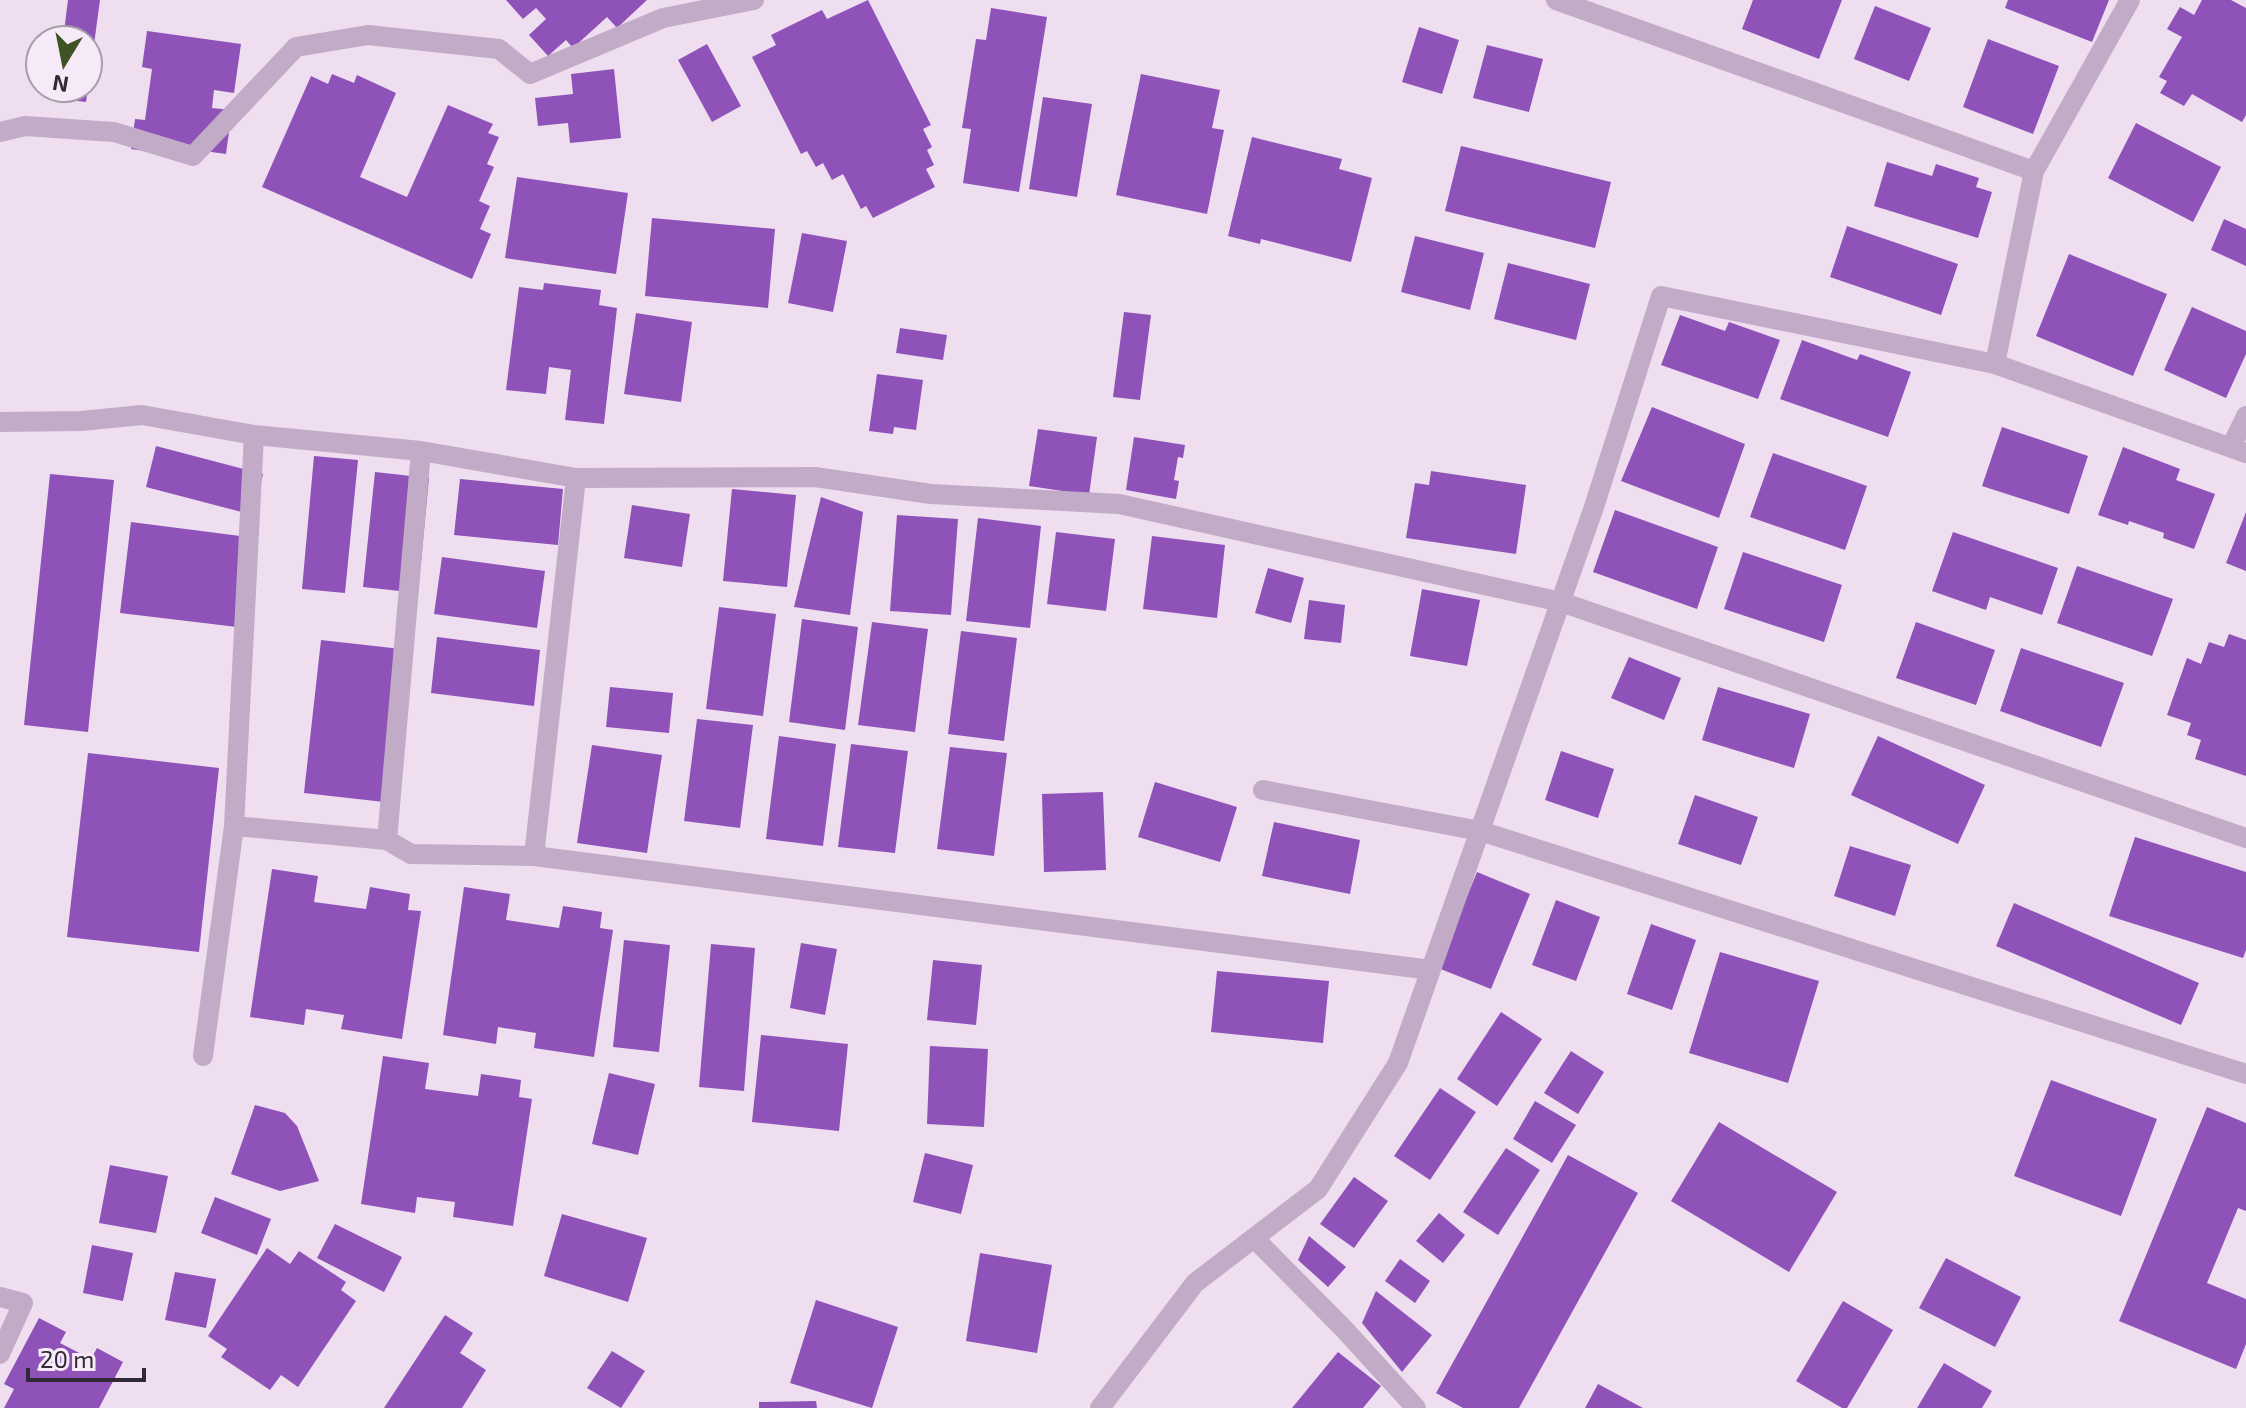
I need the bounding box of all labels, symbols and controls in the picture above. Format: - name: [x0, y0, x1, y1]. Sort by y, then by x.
- north arrow: [24, 24, 104, 104]
- text: N: [50, 70, 70, 99]
- scale bar: [28, 1332, 144, 1382]
- text: 20 m: [40, 1344, 94, 1373]

